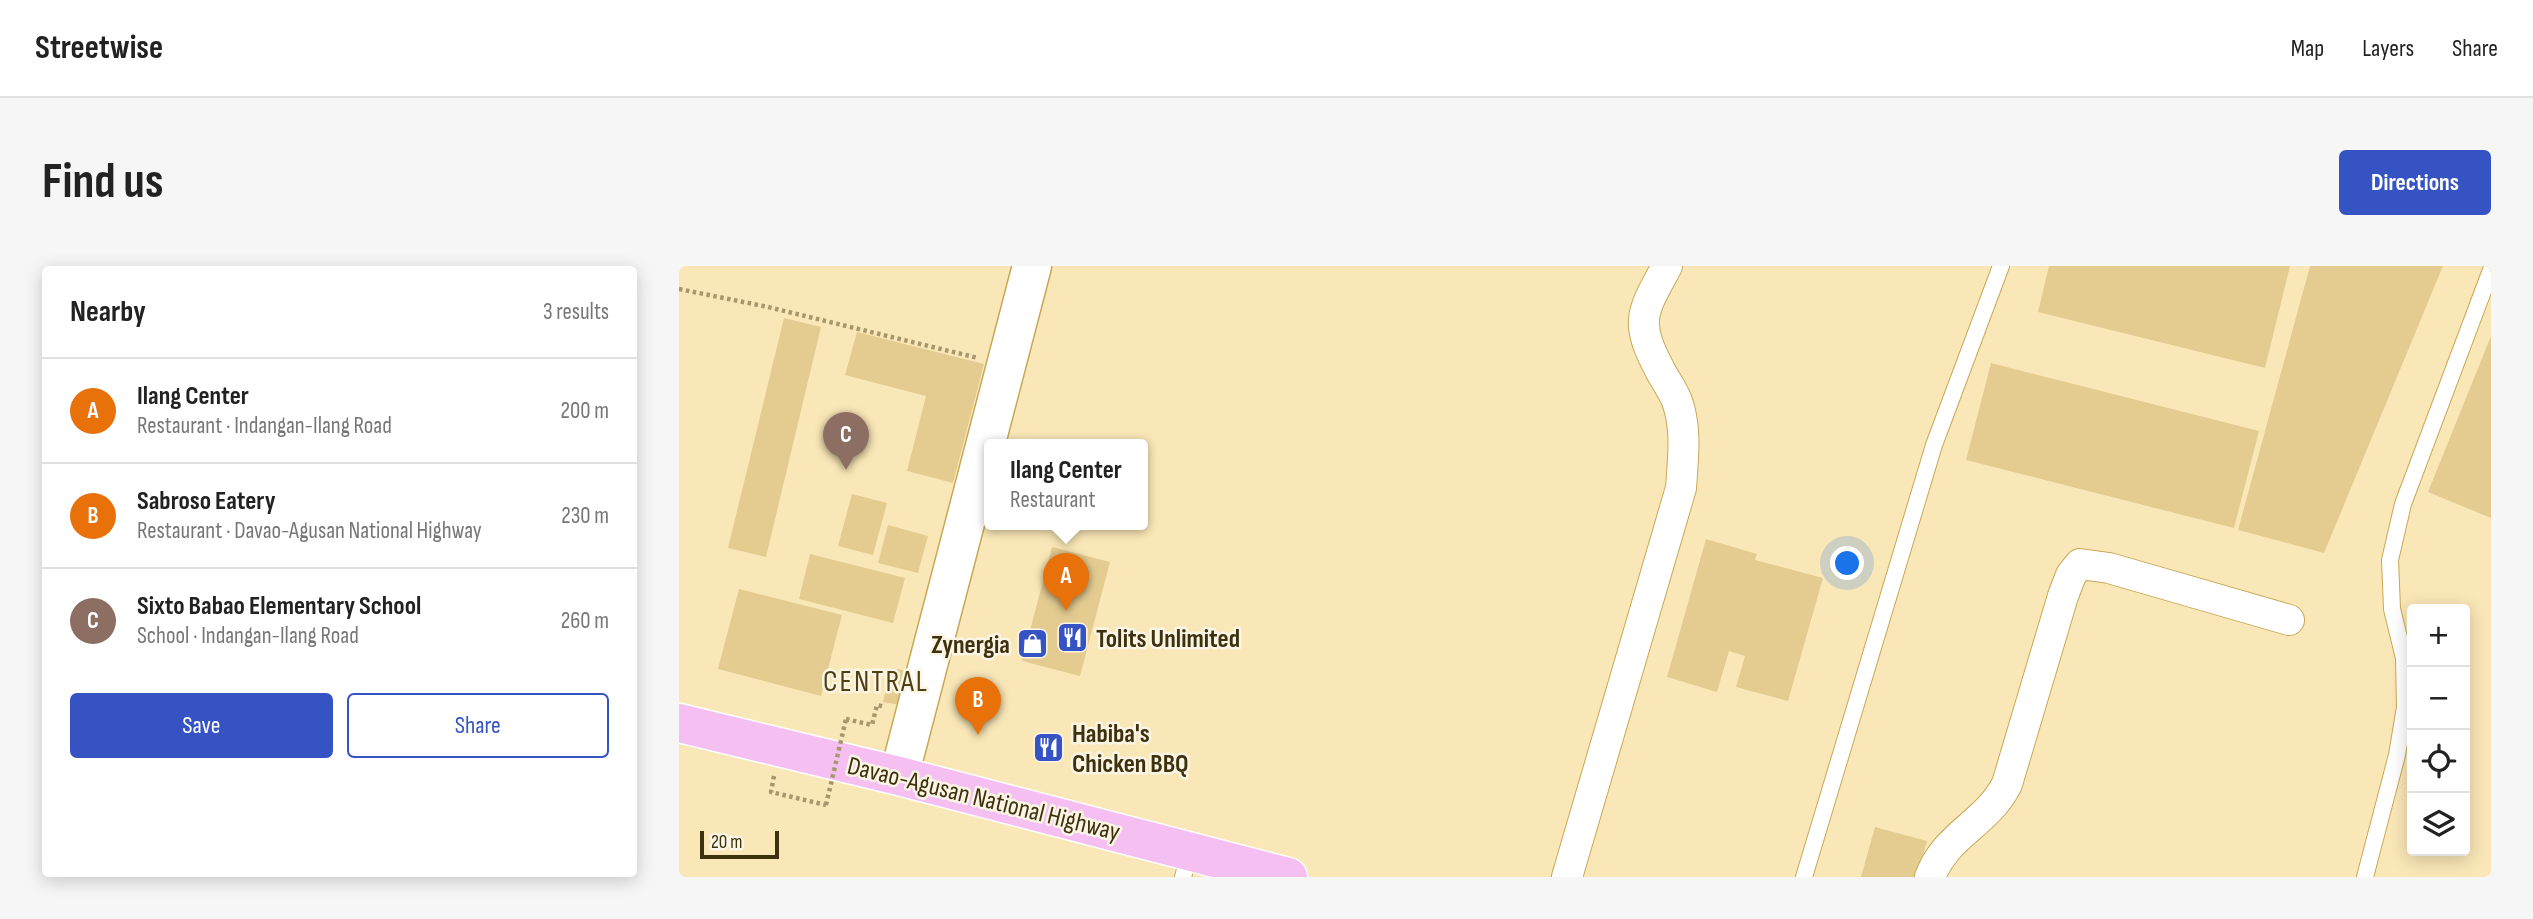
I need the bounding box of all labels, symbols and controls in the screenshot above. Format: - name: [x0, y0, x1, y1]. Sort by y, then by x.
- text: Streetwise: [35, 28, 163, 68]
- text: Map: [2291, 34, 2324, 63]
- text: Layers: [2362, 34, 2414, 63]
- text: Share: [2452, 34, 2498, 63]
- button: Directions: [2339, 150, 2491, 215]
- text: Find us: [42, 153, 164, 212]
- text: Nearby: [70, 294, 146, 330]
- text: 3 results: [543, 298, 609, 326]
- text: Ilang Center: [137, 381, 249, 412]
- text: A: [88, 397, 98, 425]
- text: 200 m: [561, 397, 609, 425]
- text: Restaurant · Indangan-Ilang Road: [137, 412, 392, 440]
- pin: C: [823, 412, 869, 470]
- popup: [984, 439, 1148, 530]
- text: Ilang Center: [1010, 455, 1122, 486]
- text: Sabroso Eatery: [137, 486, 275, 517]
- text: Restaurant: [1010, 486, 1095, 514]
- text: B: [88, 502, 98, 530]
- text: 230 m: [561, 502, 609, 530]
- text: Restaurant · Davao-Agusan National Highway: [137, 517, 482, 545]
- your location: [1830, 546, 1864, 580]
- pin: A: [1043, 553, 1089, 611]
- text: Sixto Babao Elementary School: [137, 591, 421, 622]
- map controls: [2407, 604, 2470, 856]
- button: +: [2407, 604, 2470, 667]
- text: C: [87, 607, 99, 635]
- text: 260 m: [561, 607, 609, 635]
- restaurant icon: Tolits Unlimited: [1056, 621, 1090, 655]
- text: School · Indangan-Ilang Road: [137, 622, 359, 650]
- place label: Tolits Unlimited: [1096, 624, 1240, 655]
- shop icon: Zynergia: [1016, 627, 1050, 661]
- place label: Zynergia: [931, 630, 1010, 661]
- district label: CENTRAL: [823, 664, 929, 700]
- button: −: [2407, 667, 2470, 730]
- pin: B: [955, 677, 1001, 735]
- button: Save: [70, 693, 333, 758]
- button: Share: [347, 693, 609, 758]
- place label: Habiba's Chicken BBQ: [1072, 719, 1189, 780]
- button: locate: [2407, 730, 2470, 793]
- restaurant icon: Habiba's Chicken BBQ: [1032, 731, 1066, 765]
- street label: Davao-Agusan National Highway: [844, 751, 1123, 848]
- button: layers: [2407, 793, 2470, 856]
- scale bar: [700, 828, 779, 860]
- text: 20 m: [711, 831, 743, 854]

